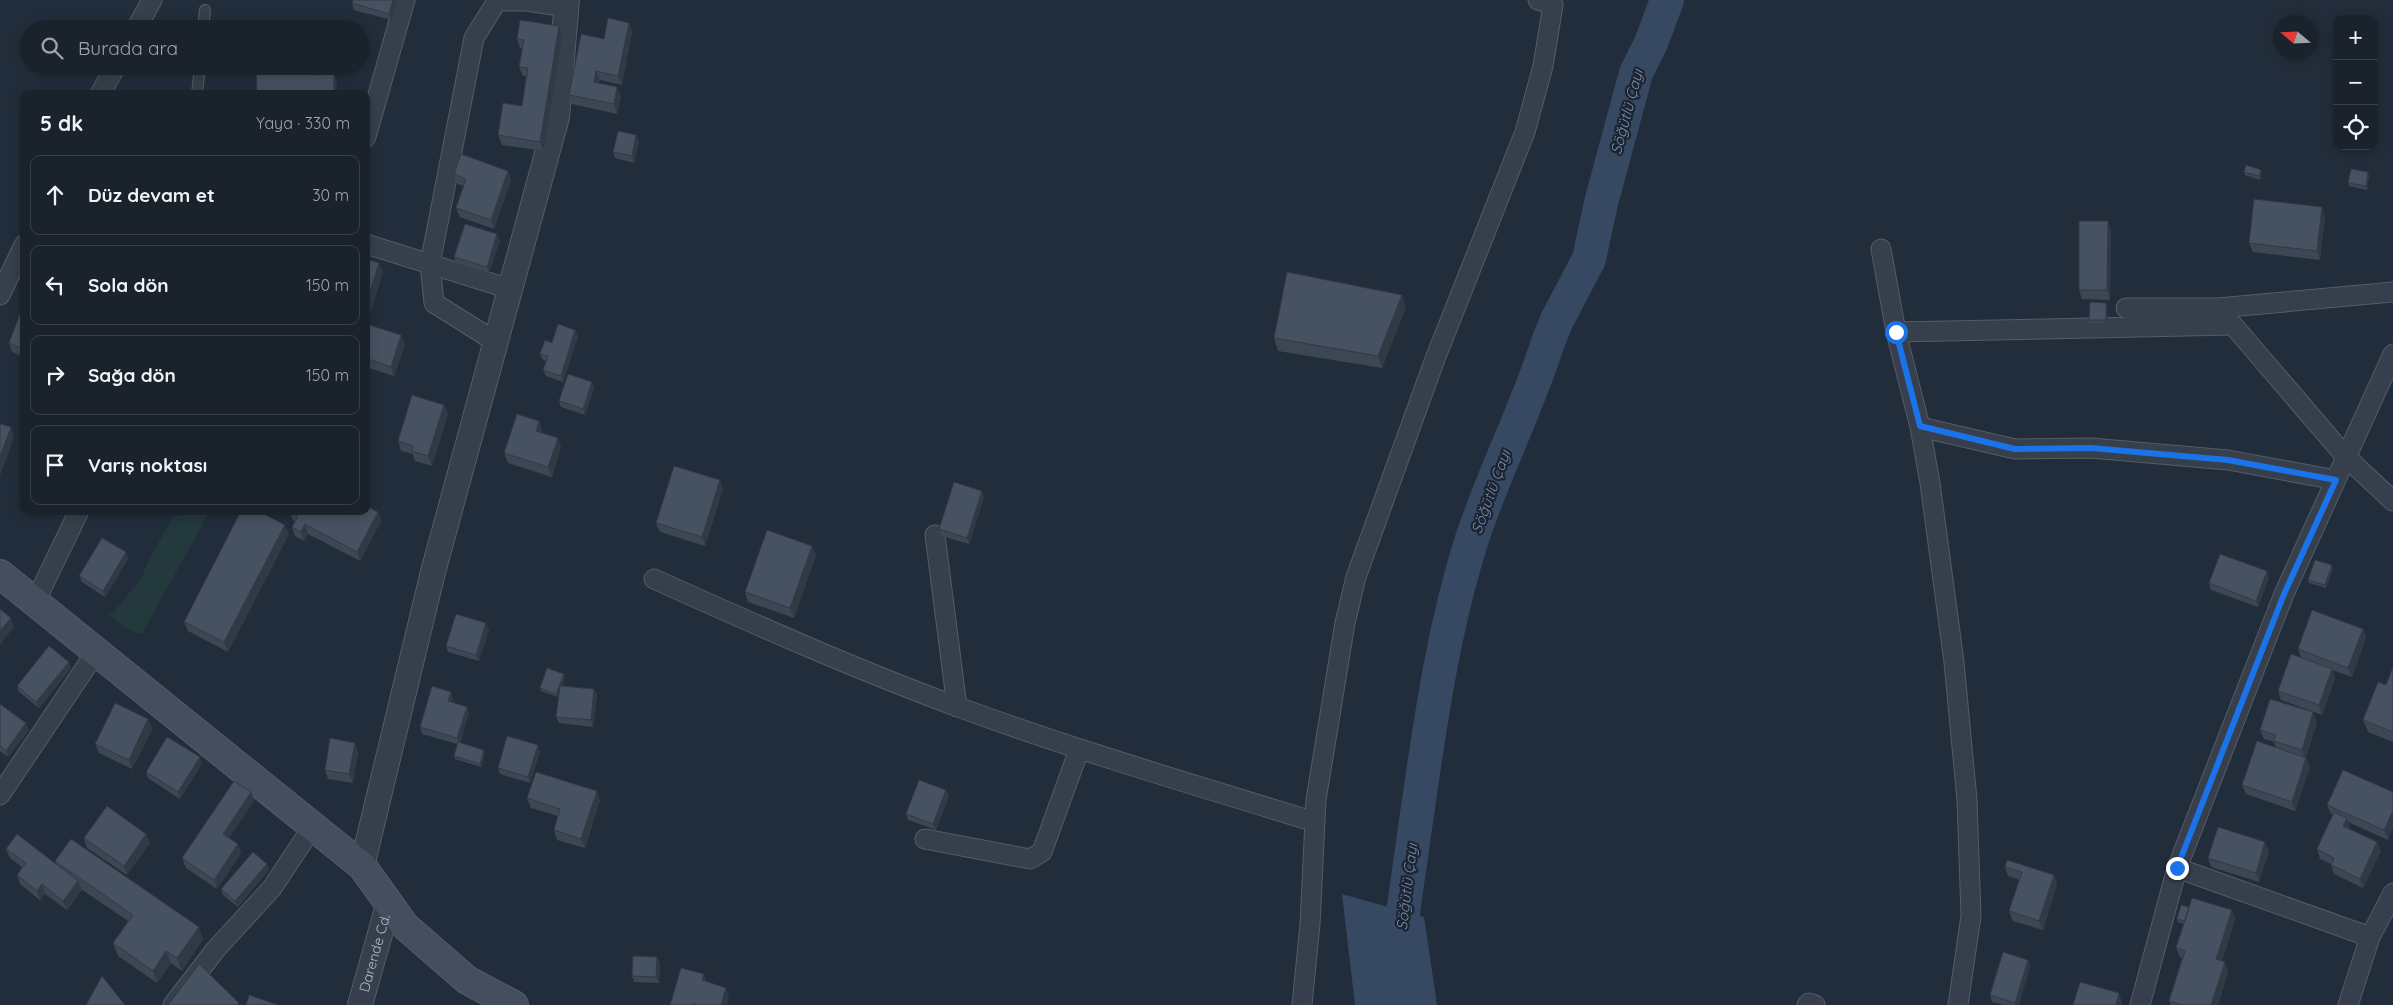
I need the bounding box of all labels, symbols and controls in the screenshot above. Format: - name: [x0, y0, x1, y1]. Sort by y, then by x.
- north arrow: [2273, 15, 2318, 60]
- map controls: [2333, 15, 2378, 150]
- button: +: [2333, 15, 2378, 60]
- search box: [20, 20, 370, 75]
- icon: search: [38, 34, 66, 62]
- text: Burada ara: [78, 36, 178, 60]
- button: −: [2333, 60, 2378, 105]
- water label: Söğütlü Çayı: [1606, 67, 1647, 156]
- button: locate: [2333, 105, 2378, 150]
- text: 5 dk: [40, 110, 83, 136]
- text: Yaya · 330 m: [256, 113, 350, 133]
- icon: ahead: [41, 181, 69, 209]
- text: Düz devam et: [88, 183, 215, 207]
- text: 30 m: [312, 185, 349, 205]
- icon: left: [41, 271, 69, 299]
- text: Sola dön: [88, 273, 169, 297]
- text: 150 m: [306, 275, 349, 295]
- route start: [1885, 321, 1908, 344]
- icon: right: [41, 361, 69, 389]
- text: Sağa dön: [88, 363, 176, 387]
- text: 150 m: [306, 365, 349, 385]
- water label: Söğütlü Çayı: [1467, 447, 1515, 536]
- icon: arrive: [41, 451, 69, 479]
- text: Varış noktası: [88, 453, 207, 477]
- water label: Söğütlü Çayı: [1392, 842, 1421, 931]
- route end: [2166, 857, 2189, 880]
- street label: Darende Cd.: [355, 912, 394, 994]

